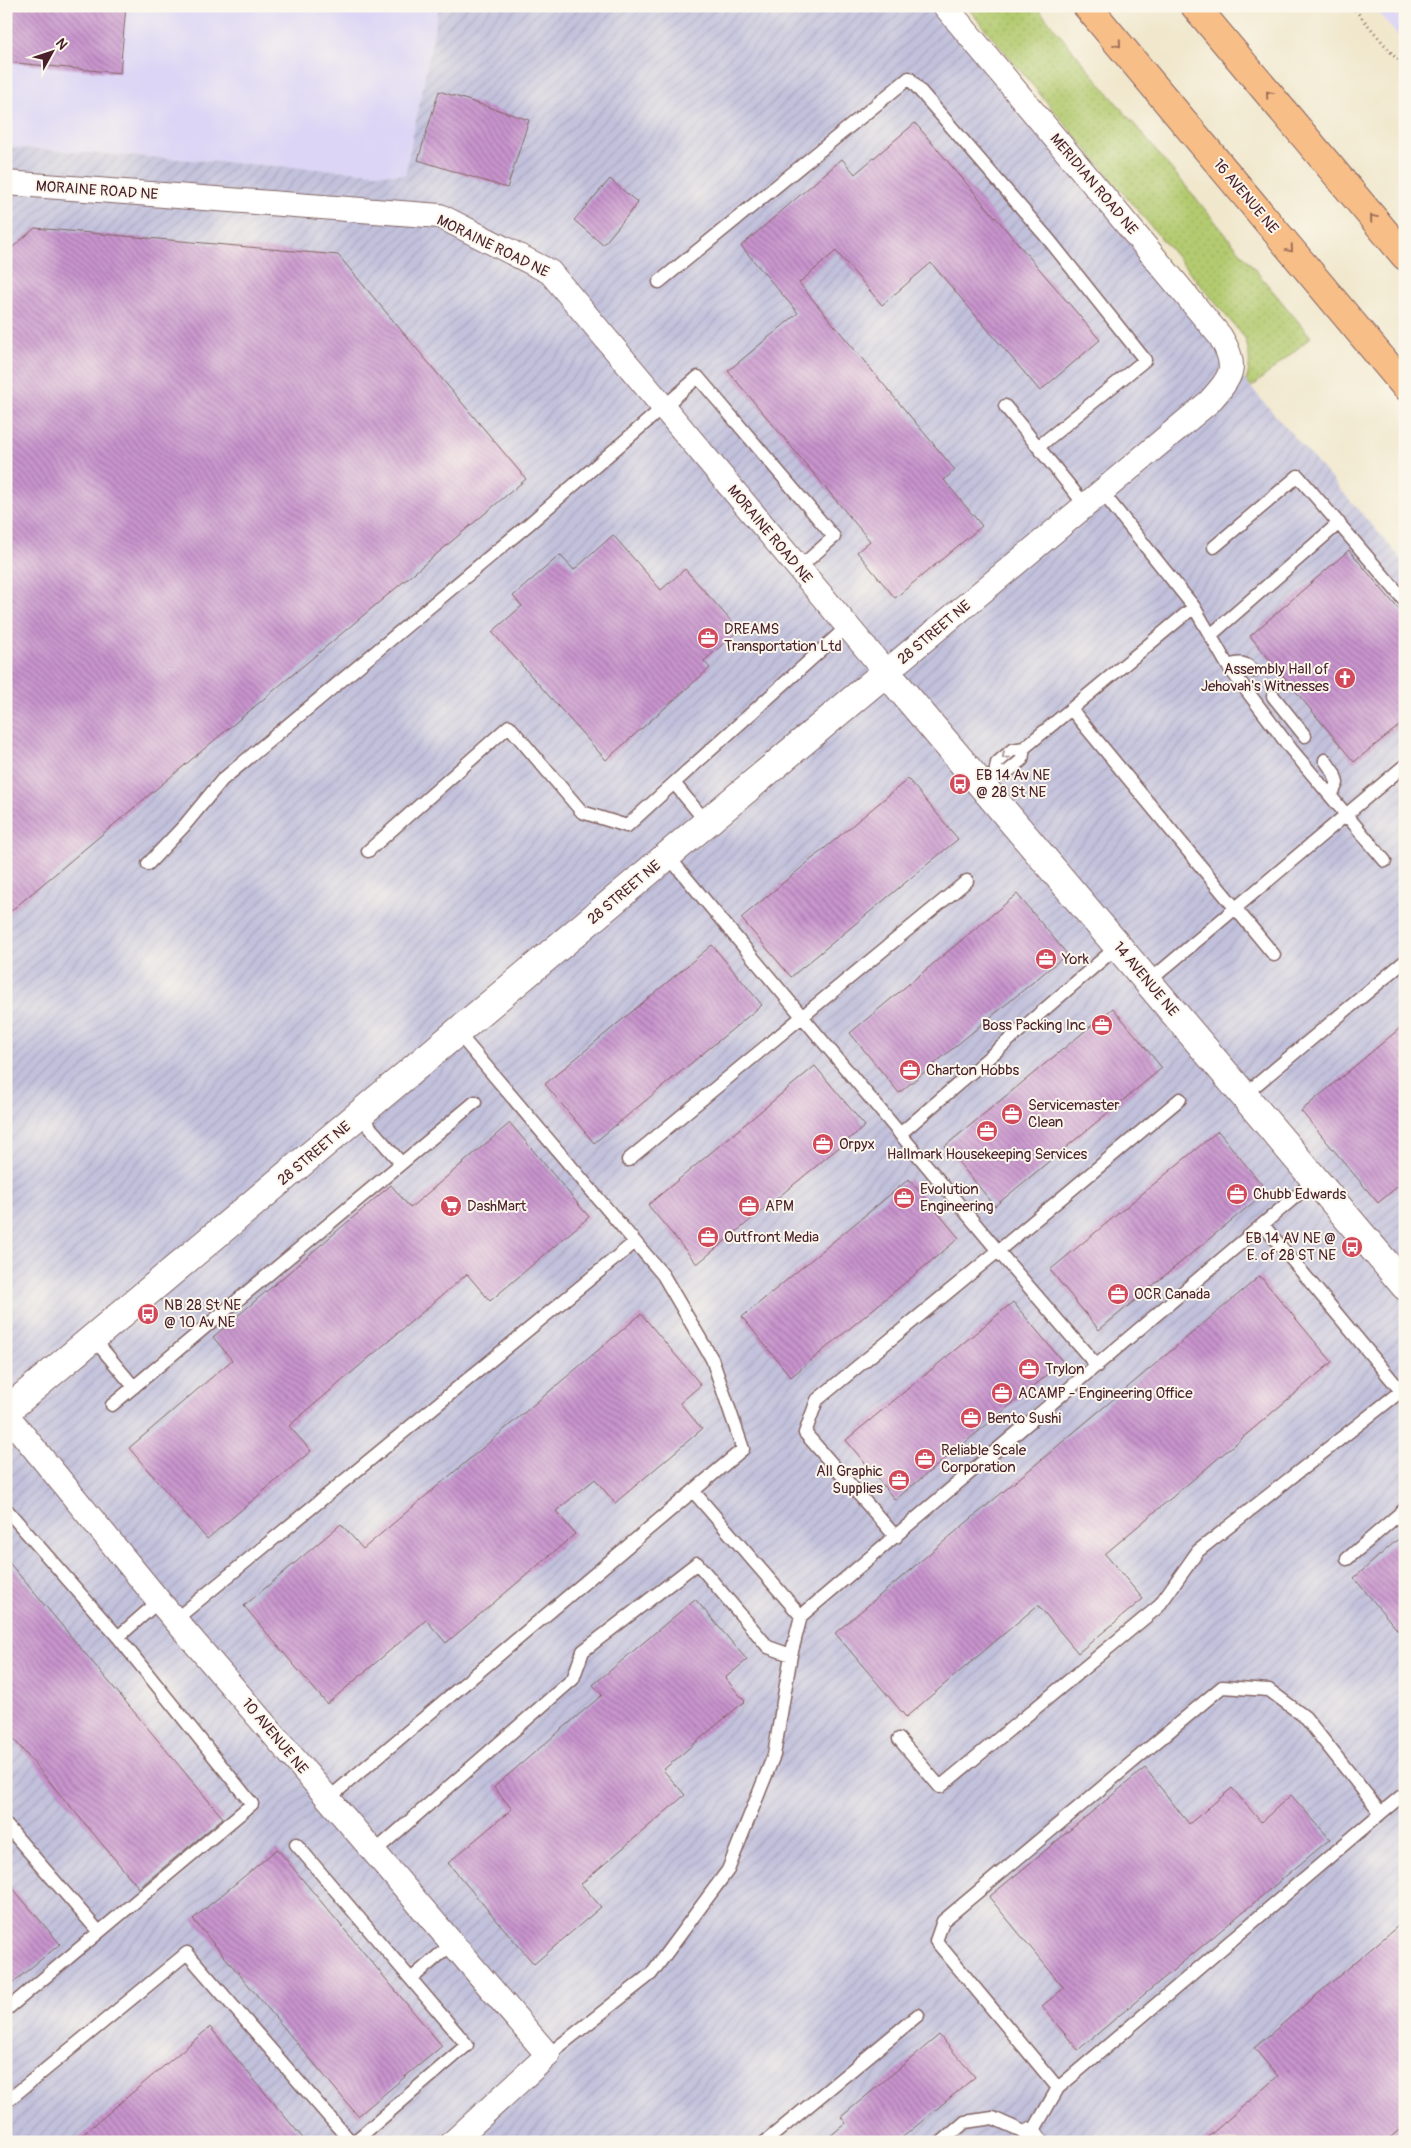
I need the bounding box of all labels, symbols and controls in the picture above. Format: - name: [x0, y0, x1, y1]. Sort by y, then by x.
- north arrow: [28, 28, 78, 78]
- text: N: [52, 35, 71, 53]
- one-way arrow: [1112, 38, 1121, 47]
- one-way arrow: [1266, 91, 1275, 100]
- street label: MERIDIAN ROAD NE: [1046, 130, 1142, 239]
- street label: 16 AVENUE NE: [1209, 155, 1283, 238]
- street label: MORAINE ROAD NE: [35, 177, 159, 204]
- street label: MORAINE ROAD NE: [433, 211, 552, 282]
- one-way arrow: [1370, 215, 1379, 224]
- one-way arrow: [1284, 243, 1293, 252]
- street label: MORAINE ROAD NE: [723, 481, 816, 588]
- street label: 28 STREET NE: [894, 596, 975, 669]
- place label: DREAMS Transportation Ltd: [724, 620, 842, 656]
- office icon: DREAMS Transportation Ltd: [696, 626, 720, 650]
- place label: Assembly Hall of Jehovah's Witnesses: [1201, 660, 1329, 696]
- church icon: Assembly Hall of Jehovah's Witnesses: [1333, 666, 1357, 690]
- one-way arrow: [1002, 750, 1011, 759]
- place label: EB 14 Av NE @ 28 St NE: [976, 766, 1050, 802]
- bus stop icon: EB 14 Av NE @ 28 St NE: [948, 772, 972, 796]
- street label: 28 STREET NE: [584, 856, 665, 929]
- street label: 14 AVENUE NE: [1109, 938, 1183, 1021]
- office icon: York: [1034, 947, 1058, 971]
- place label: York: [1061, 950, 1090, 969]
- office icon: Boss Packing Inc: [1090, 1013, 1114, 1037]
- place label: Boss Packing Inc: [982, 1016, 1086, 1035]
- office icon: Charton Hobbs: [898, 1058, 922, 1082]
- place label: Charton Hobbs: [926, 1061, 1020, 1080]
- place label: Servicemaster Clean: [1028, 1096, 1120, 1132]
- office icon: Servicemaster Clean: [1000, 1102, 1024, 1126]
- street label: 28 STREET NE: [274, 1117, 355, 1190]
- office icon: Hallmark Housekeeping Services: [975, 1119, 999, 1143]
- office icon: Orpyx: [811, 1132, 835, 1156]
- place label: Orpyx: [839, 1135, 875, 1154]
- place label: Hallmark Housekeeping Services: [887, 1145, 1088, 1164]
- place label: Evolution Engineering: [920, 1180, 994, 1216]
- office icon: Chubb Edwards: [1225, 1182, 1249, 1206]
- place label: Chubb Edwards: [1253, 1185, 1346, 1204]
- office icon: Evolution Engineering: [892, 1186, 916, 1210]
- supermarket icon: DashMart: [439, 1194, 463, 1218]
- office icon: APM: [737, 1194, 761, 1218]
- place label: DashMart: [467, 1197, 527, 1216]
- place label: APM: [765, 1197, 794, 1216]
- office icon: Outfront Media: [696, 1225, 720, 1249]
- place label: Outfront Media: [724, 1228, 819, 1247]
- place label: EB 14 AV NE @ E. of 28 ST NE: [1245, 1229, 1336, 1265]
- bus stop icon: EB 14 AV NE @ E. of 28 ST NE: [1340, 1235, 1364, 1259]
- office icon: OCR Canada: [1106, 1282, 1130, 1306]
- place label: OCR Canada: [1134, 1285, 1210, 1304]
- place label: NB 28 St NE @ 10 Av NE: [164, 1296, 241, 1332]
- bus stop icon: NB 28 St NE @ 10 Av NE: [136, 1302, 160, 1326]
- office icon: Trylon: [1017, 1357, 1041, 1381]
- place label: Trylon: [1045, 1360, 1085, 1379]
- office icon: ACAMP - Engineering Office: [990, 1381, 1014, 1405]
- place label: ACAMP - Engineering Office: [1018, 1384, 1193, 1403]
- office icon: Bento Sushi: [959, 1406, 983, 1430]
- place label: Bento Sushi: [987, 1409, 1061, 1428]
- place label: Reliable Scale Corporation: [941, 1441, 1027, 1477]
- office icon: Reliable Scale Corporation: [913, 1447, 937, 1471]
- place label: All Graphic Supplies: [816, 1462, 883, 1498]
- office icon: All Graphic Supplies: [887, 1468, 911, 1492]
- street label: 10 AVENUE NE: [237, 1694, 312, 1778]

